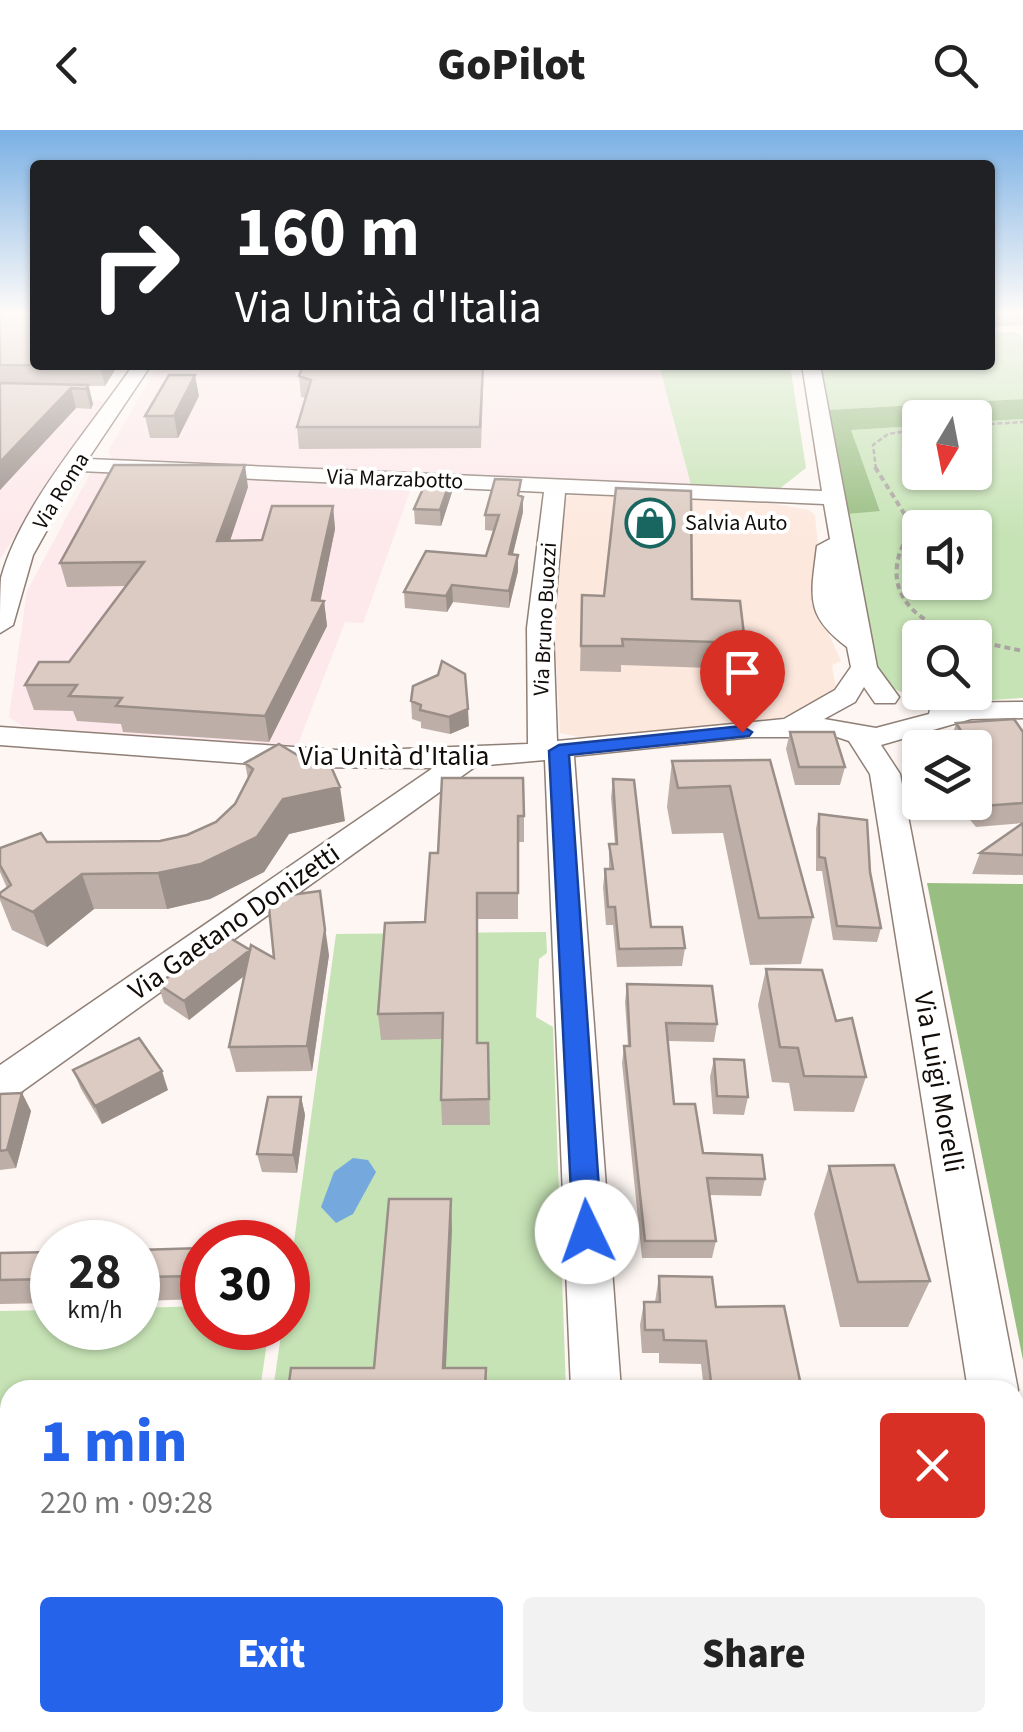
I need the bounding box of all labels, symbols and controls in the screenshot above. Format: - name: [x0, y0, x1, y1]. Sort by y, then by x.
- text: GoPilot: [437, 33, 586, 97]
- icon: back: [40, 38, 95, 93]
- icon: search: [928, 38, 983, 93]
- text: 160 m: [235, 183, 420, 283]
- icon: right: [70, 200, 200, 330]
- text: Via Unità d'Italia: [235, 276, 542, 340]
- north arrow: [902, 400, 992, 490]
- map controls: [902, 400, 992, 820]
- street label: Via Roma: [25, 446, 97, 536]
- street label: Via Marzabotto: [326, 461, 464, 497]
- shop icon: Salvia Auto: [624, 497, 676, 549]
- place label: Salvia Auto: [685, 507, 787, 539]
- button: sound: [902, 510, 992, 600]
- street label: Via Bruno Buozzi: [525, 541, 565, 697]
- button: search: [902, 620, 992, 710]
- pin: [700, 630, 785, 733]
- icon: arrive: [715, 645, 770, 700]
- button: layers: [902, 730, 992, 820]
- street label: Via Unità d'Italia: [299, 736, 489, 776]
- street label: Via Gaetano Donizetti: [120, 834, 348, 1010]
- street label: Via Luigi Morelli: [903, 988, 975, 1176]
- position arrow: [535, 1180, 639, 1284]
- speed limit sign: 30: [180, 1220, 310, 1350]
- text: 28: [69, 1237, 121, 1308]
- text: km/h: [67, 1292, 123, 1328]
- text: 1 min: [40, 1400, 187, 1485]
- button: close: [880, 1413, 985, 1518]
- text: 220 m · 09:28: [40, 1480, 213, 1526]
- button: Exit: [40, 1597, 503, 1712]
- button: Share: [523, 1597, 985, 1712]

